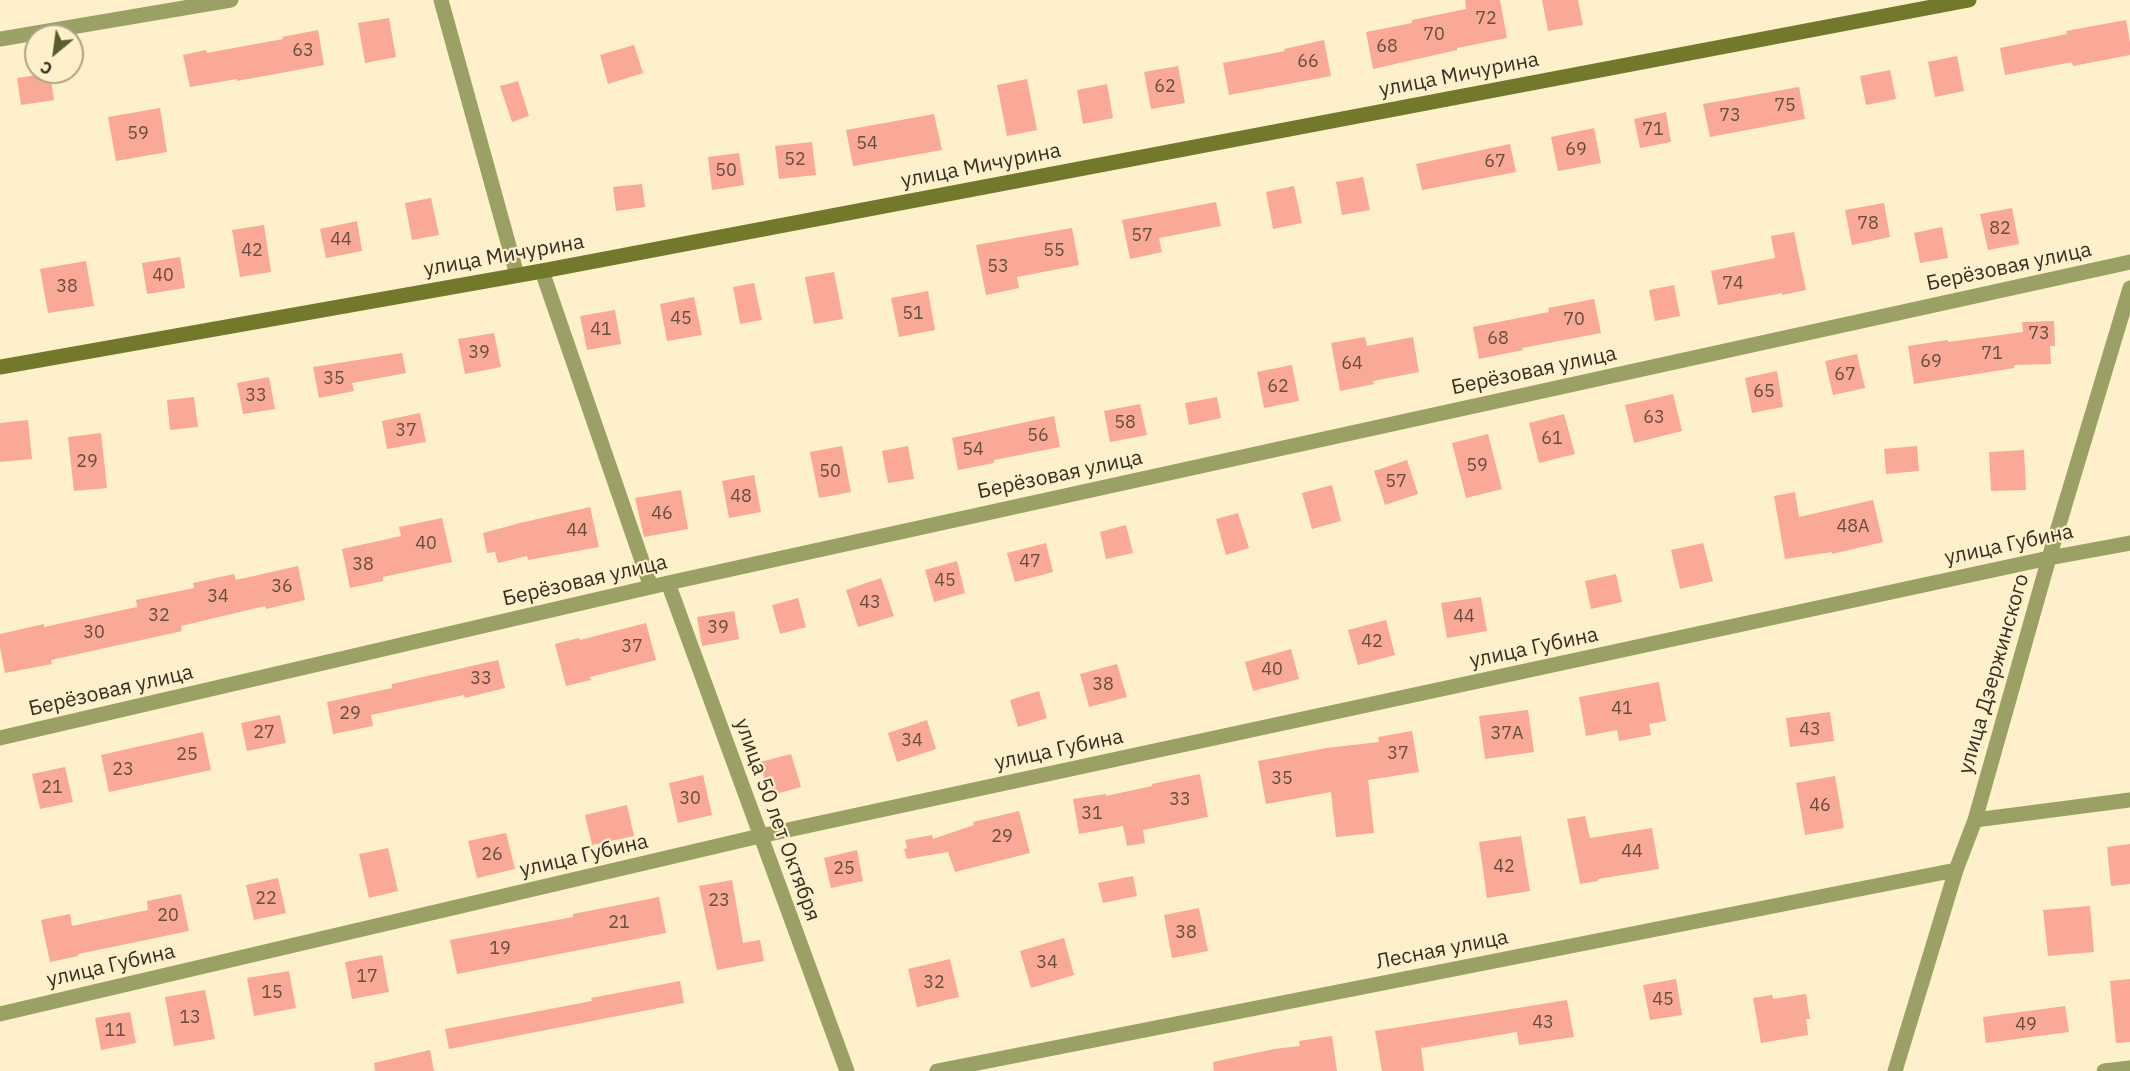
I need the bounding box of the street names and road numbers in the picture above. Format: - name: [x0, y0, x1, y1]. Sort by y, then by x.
- street label: улица Мичурина: [1377, 47, 1541, 103]
- street label: улица Мичурина: [899, 138, 1063, 194]
- street label: улица Мичурина: [422, 229, 586, 283]
- street label: Берёзовая улица: [1924, 237, 2094, 297]
- street label: Берёзовая улица: [1449, 341, 1619, 401]
- street label: Берёзовая улица: [975, 445, 1145, 505]
- street label: улица Губина: [1942, 519, 2076, 571]
- street label: Берёзовая улица: [500, 550, 670, 612]
- street label: улица Дзержинского: [1953, 571, 2035, 777]
- street label: улица Губина: [1467, 622, 1601, 674]
- street label: Берёзовая улица: [26, 660, 196, 722]
- street label: улица 50 лет Октября: [729, 715, 825, 925]
- street label: улица Губина: [992, 724, 1126, 776]
- street label: улица Губина: [517, 829, 651, 883]
- street label: Лесная улица: [1374, 925, 1510, 975]
- street label: улица Губина: [44, 939, 178, 993]

